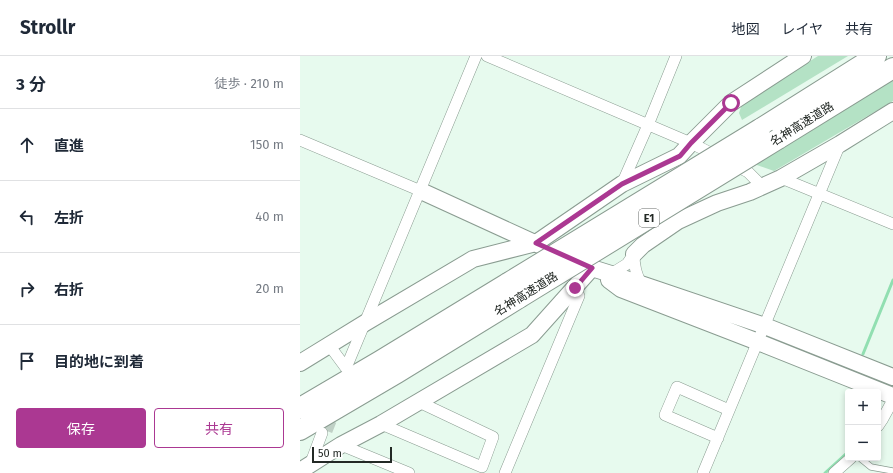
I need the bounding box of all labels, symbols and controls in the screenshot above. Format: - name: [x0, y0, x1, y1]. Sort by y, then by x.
- text: Strollr: [20, 16, 75, 39]
- text: 地図: [731, 21, 759, 38]
- text: レイヤ: [781, 21, 823, 38]
- text: 共有: [845, 21, 873, 38]
- text: 3 分: [16, 74, 46, 95]
- text: 徒歩 · 210 m: [214, 76, 284, 91]
- route start: [722, 94, 740, 112]
- street label: 名神高速道路: [768, 99, 836, 149]
- icon: ahead: [16, 134, 38, 156]
- text: 直進: [54, 137, 84, 155]
- text: 150 m: [250, 137, 284, 152]
- icon: left: [16, 206, 38, 228]
- text: 左折: [54, 209, 84, 227]
- text: 40 m: [255, 209, 284, 224]
- road number: E1: [639, 209, 659, 227]
- street label: 名神高速道路: [492, 269, 560, 319]
- icon: right: [16, 278, 38, 300]
- route end: [566, 279, 584, 297]
- text: 右折: [54, 281, 84, 299]
- text: 20 m: [256, 281, 284, 296]
- icon: arrive: [16, 350, 38, 372]
- text: 目的地に到着: [54, 353, 144, 371]
- map controls: [845, 389, 881, 461]
- button: +: [845, 389, 881, 425]
- button: 保存: [16, 408, 146, 448]
- button: 共有: [154, 408, 284, 448]
- button: −: [845, 425, 881, 461]
- scale bar: [312, 445, 392, 464]
- text: 50 m: [318, 447, 342, 460]

